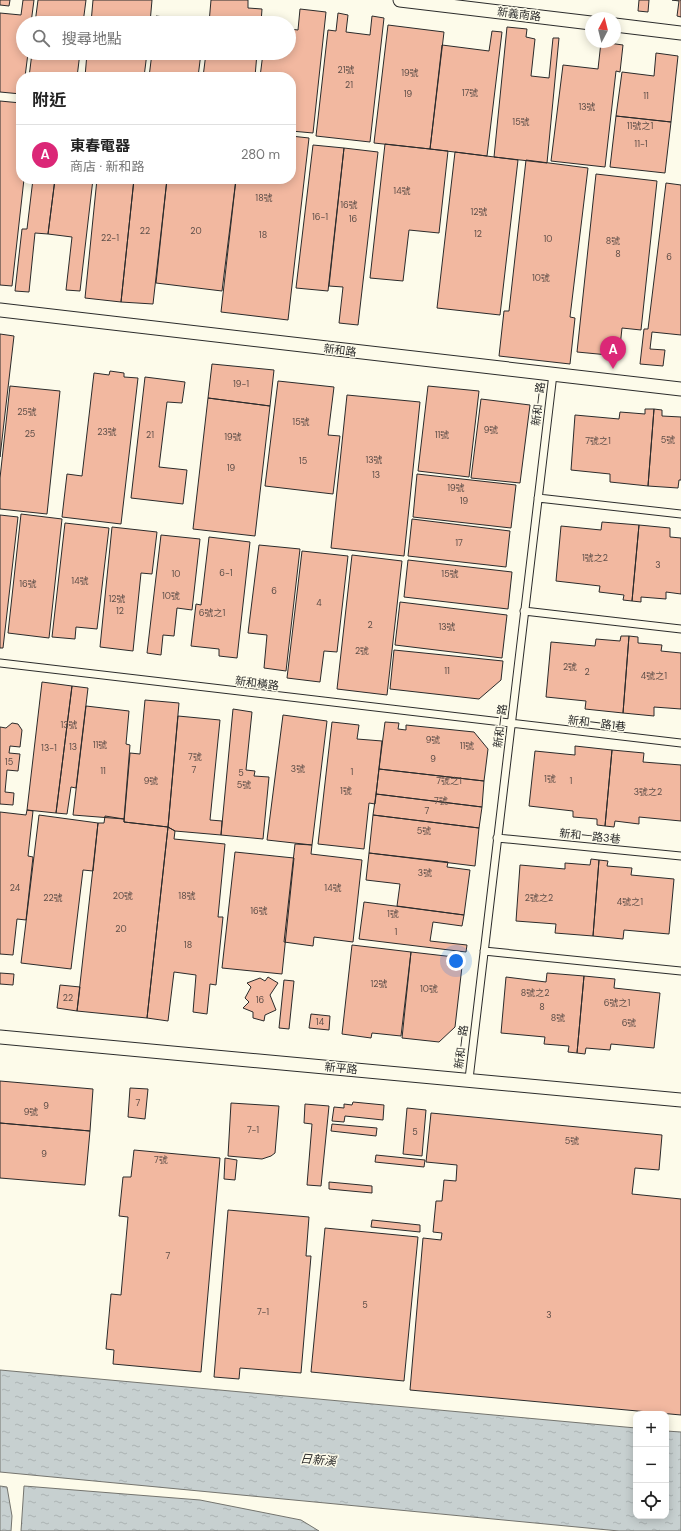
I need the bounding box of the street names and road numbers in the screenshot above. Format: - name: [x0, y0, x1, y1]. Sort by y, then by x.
- street label: 新義南路: [496, 4, 542, 24]
- street label: 新和路: [323, 341, 357, 359]
- street label: 新和一路: [528, 381, 548, 427]
- street label: 新和橫路: [234, 673, 280, 693]
- street label: 新和一路: [490, 703, 510, 749]
- street label: 新和一路1巷: [567, 712, 627, 734]
- street label: 新和一路3巷: [559, 826, 621, 846]
- street label: 新和一路: [451, 1024, 471, 1070]
- street label: 新平路: [324, 1060, 358, 1076]

